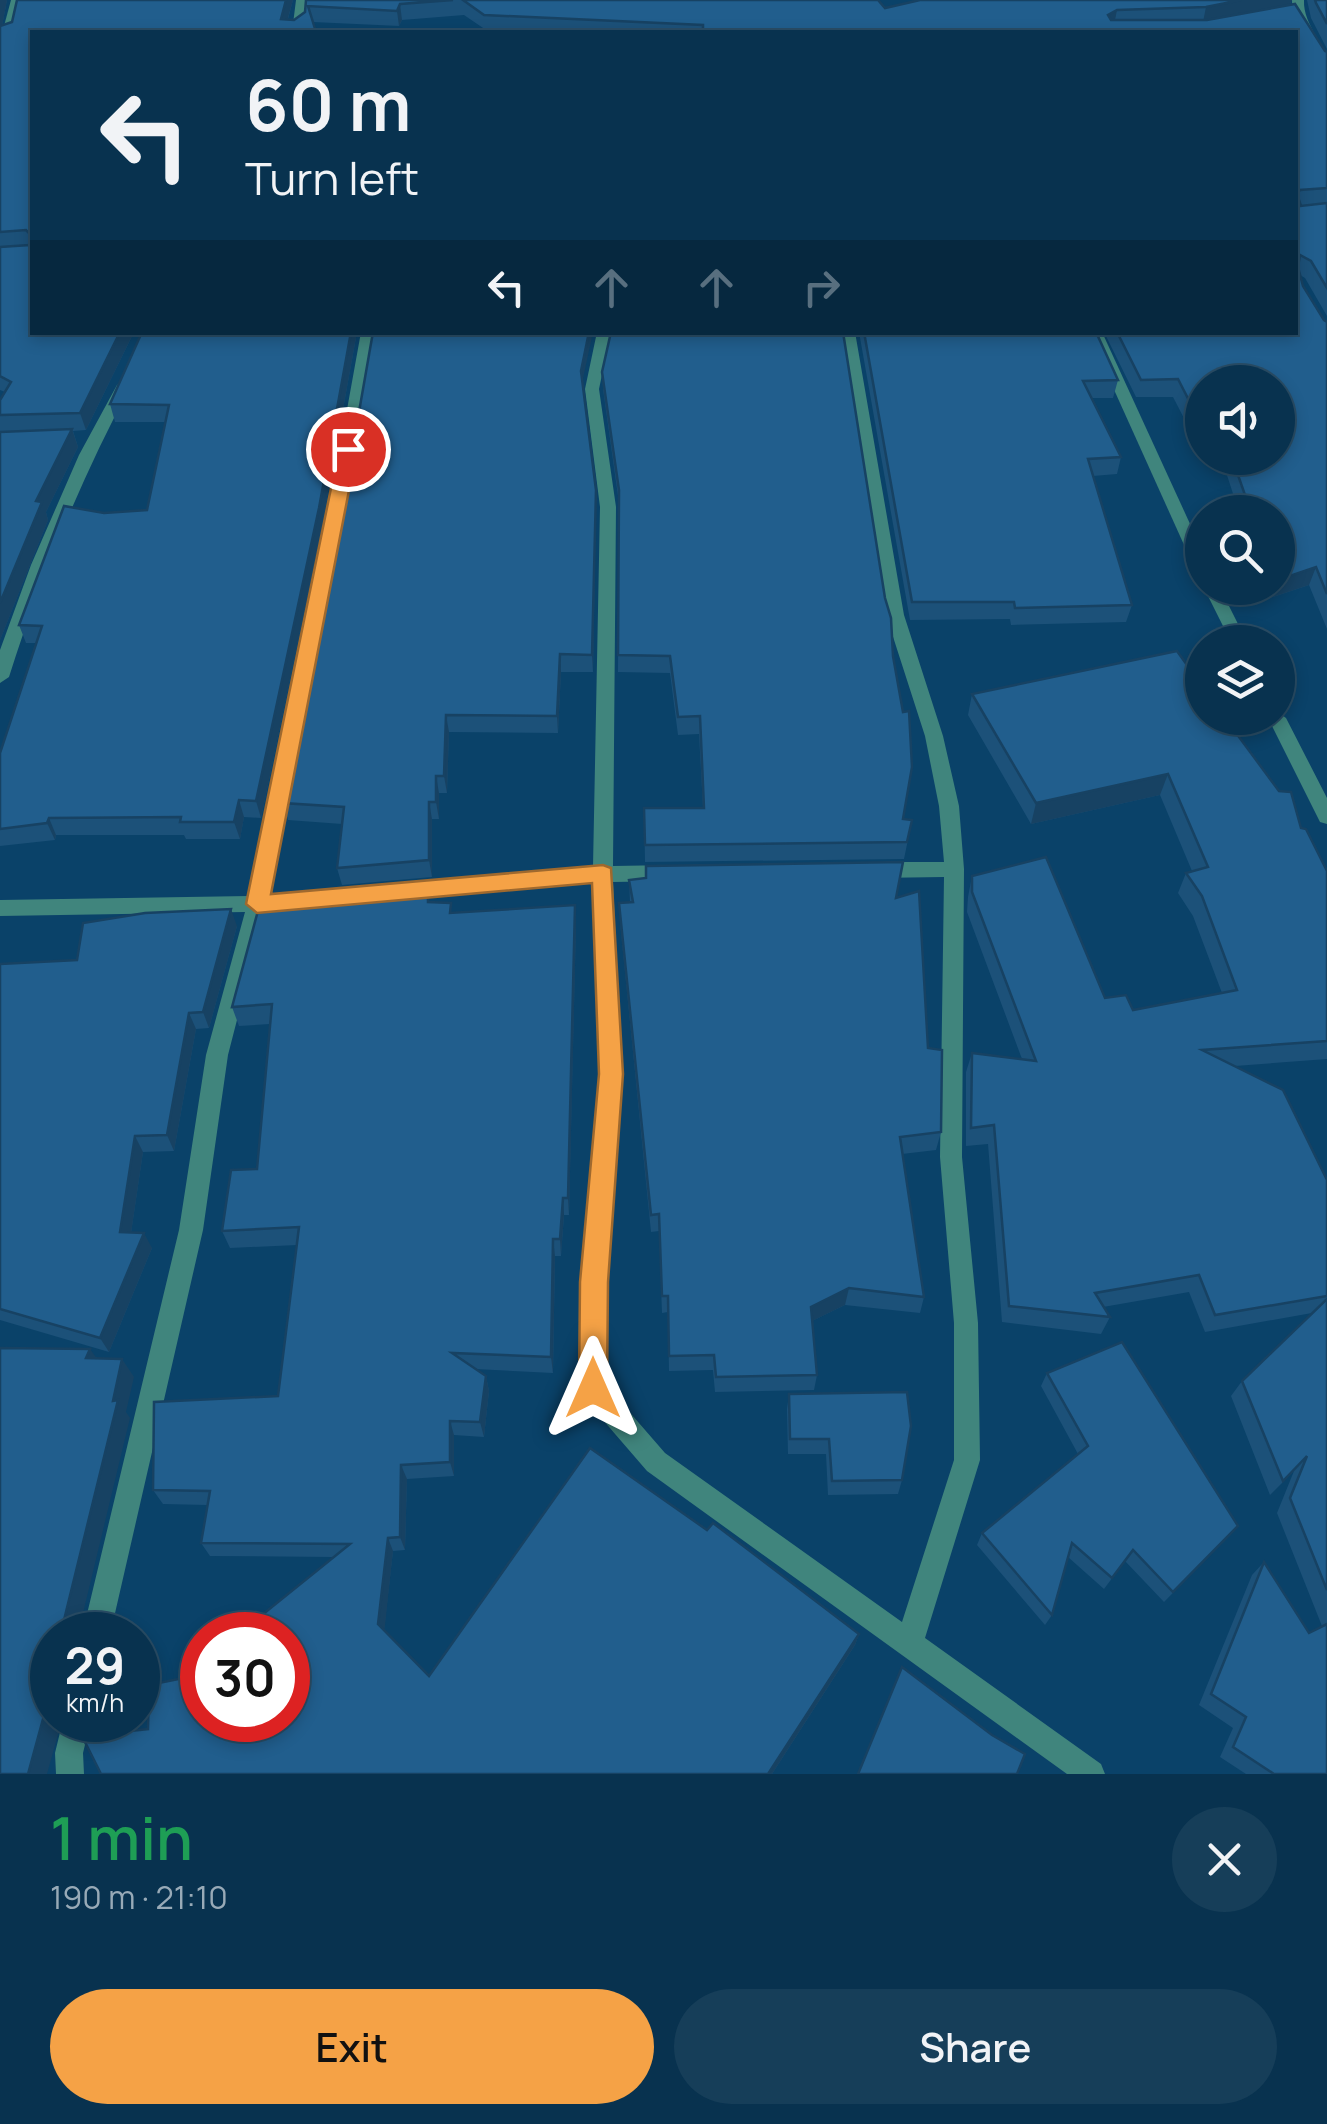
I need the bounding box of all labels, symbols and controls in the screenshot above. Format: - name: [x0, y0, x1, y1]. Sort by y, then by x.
- text: 60 m: [245, 56, 412, 152]
- icon: left: [80, 70, 210, 200]
- text: Turn left: [245, 147, 419, 209]
- icon: left: [479, 260, 534, 315]
- icon: ahead: [584, 260, 639, 315]
- icon: ahead: [689, 260, 744, 315]
- icon: right: [794, 260, 849, 315]
- map controls: [1185, 365, 1295, 735]
- button: sound: [1185, 365, 1295, 475]
- pin: [306, 407, 391, 492]
- icon: arrive: [321, 422, 376, 477]
- button: search: [1185, 495, 1295, 605]
- button: layers: [1185, 625, 1295, 735]
- position arrow: [541, 1336, 645, 1440]
- speed limit sign: 30: [180, 1612, 310, 1742]
- text: 29: [65, 1631, 125, 1699]
- text: km/h: [66, 1685, 124, 1720]
- text: 1 min: [50, 1796, 193, 1878]
- button: close: [1172, 1807, 1277, 1912]
- text: 190 m · 21:10: [50, 1875, 228, 1919]
- button: Exit: [50, 1989, 654, 2104]
- button: Share: [674, 1989, 1277, 2104]

